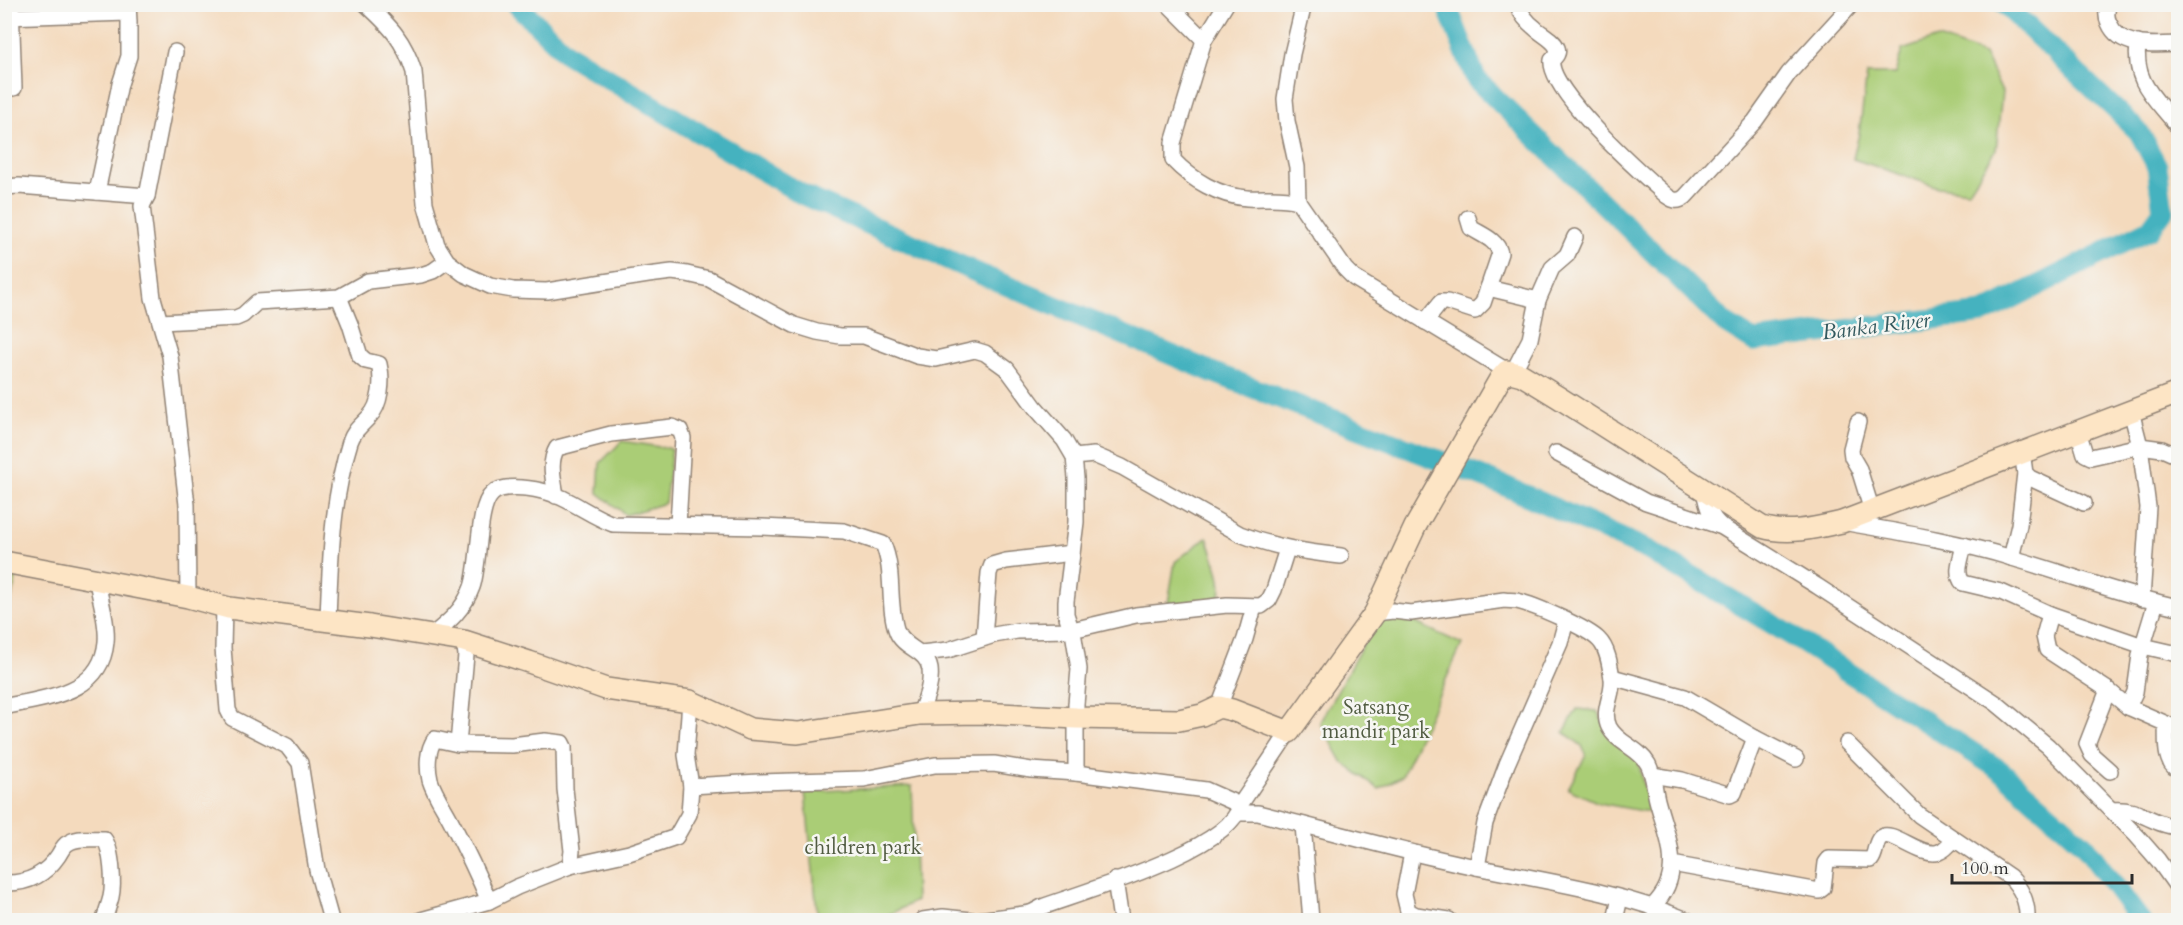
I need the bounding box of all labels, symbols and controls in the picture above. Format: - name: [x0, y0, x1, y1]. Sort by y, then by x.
- water label: Banka River: [1820, 304, 1933, 348]
- park label: Satsang mandir park: [1322, 693, 1431, 746]
- park label: children park: [804, 833, 922, 862]
- scale bar: [1952, 847, 2132, 885]
- text: 100 m: [1961, 856, 2009, 881]

